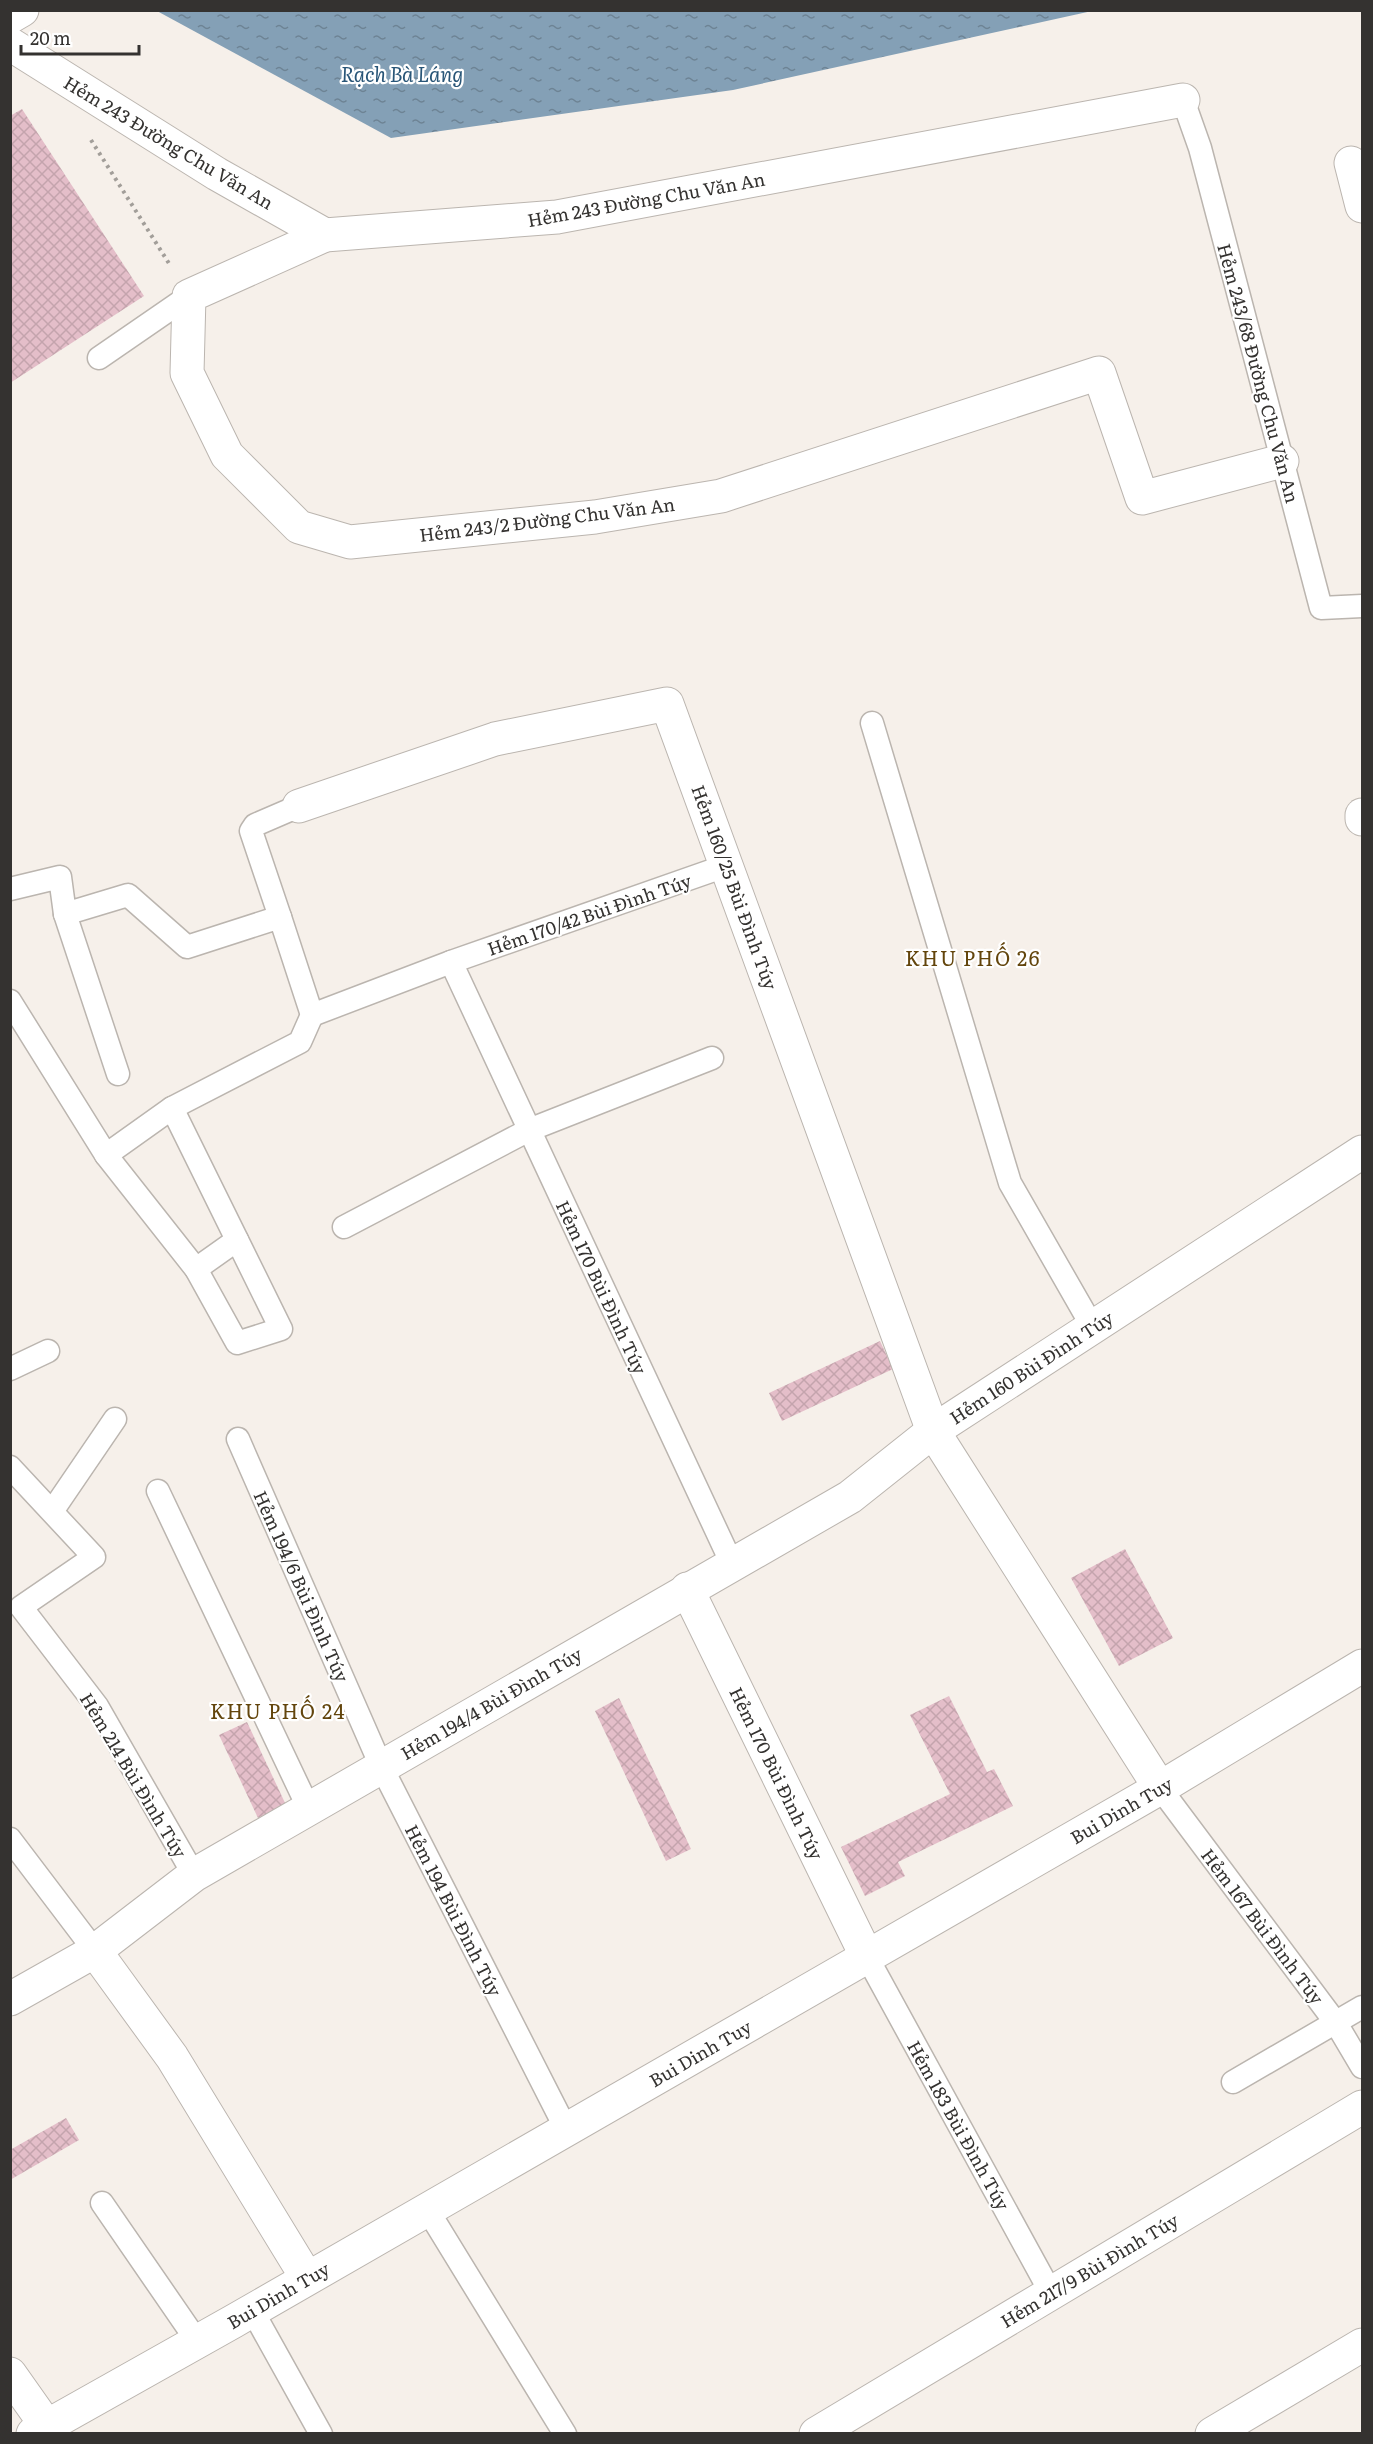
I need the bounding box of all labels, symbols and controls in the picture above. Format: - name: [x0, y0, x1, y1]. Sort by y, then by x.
- scale bar: [21, 18, 140, 56]
- text: 20 m: [30, 24, 71, 51]
- water label: Rạch Bà Láng: [341, 58, 463, 88]
- street label: Hẻm 243 Đường Chu Văn An: [59, 68, 279, 216]
- street label: Hẻm 243 Đường Chu Văn An: [525, 165, 767, 233]
- street label: Hẻm 243/68 Đường Chu Văn An: [1211, 240, 1307, 506]
- street label: Hẻm 243/2 Đường Chu Văn An: [418, 490, 676, 548]
- street label: Hẻm 160/25 Bùi Đình Túy: [685, 781, 785, 994]
- street label: Hẻm 170/42 Bùi Đình Túy: [483, 866, 695, 962]
- district label: KHU PHỐ 26: [905, 942, 1041, 972]
- street label: Hẻm 170 Bùi Đình Túy: [550, 1196, 655, 1379]
- street label: Hẻm 160 Bùi Đình Túy: [944, 1303, 1119, 1430]
- street label: Hẻm 194/6 Bùi Đình Túy: [248, 1486, 357, 1687]
- street label: Hẻm 194/4 Bùi Đình Túy: [395, 1640, 587, 1766]
- street label: Hẻm 170 Bùi Đình Túy: [723, 1682, 831, 1865]
- street label: Hẻm 214 Bùi Đình Túy: [74, 1687, 194, 1863]
- district label: KHU PHỐ 24: [210, 1695, 346, 1725]
- street label: Bui Dinh Tuy: [1065, 1769, 1178, 1850]
- street label: Hẻm 194 Bùi Đình Túy: [399, 1819, 509, 2001]
- street label: Hẻm 167 Bùi Đình Túy: [1195, 1842, 1331, 2010]
- street label: Bui Dinh Tuy: [644, 2012, 757, 2093]
- street label: Hẻm 183 Bùi Đình Túy: [901, 2035, 1017, 2215]
- street label: Hẻm 217/9 Bùi Đình Túy: [995, 2206, 1184, 2334]
- street label: Bui Dinh Tuy: [222, 2254, 335, 2335]

